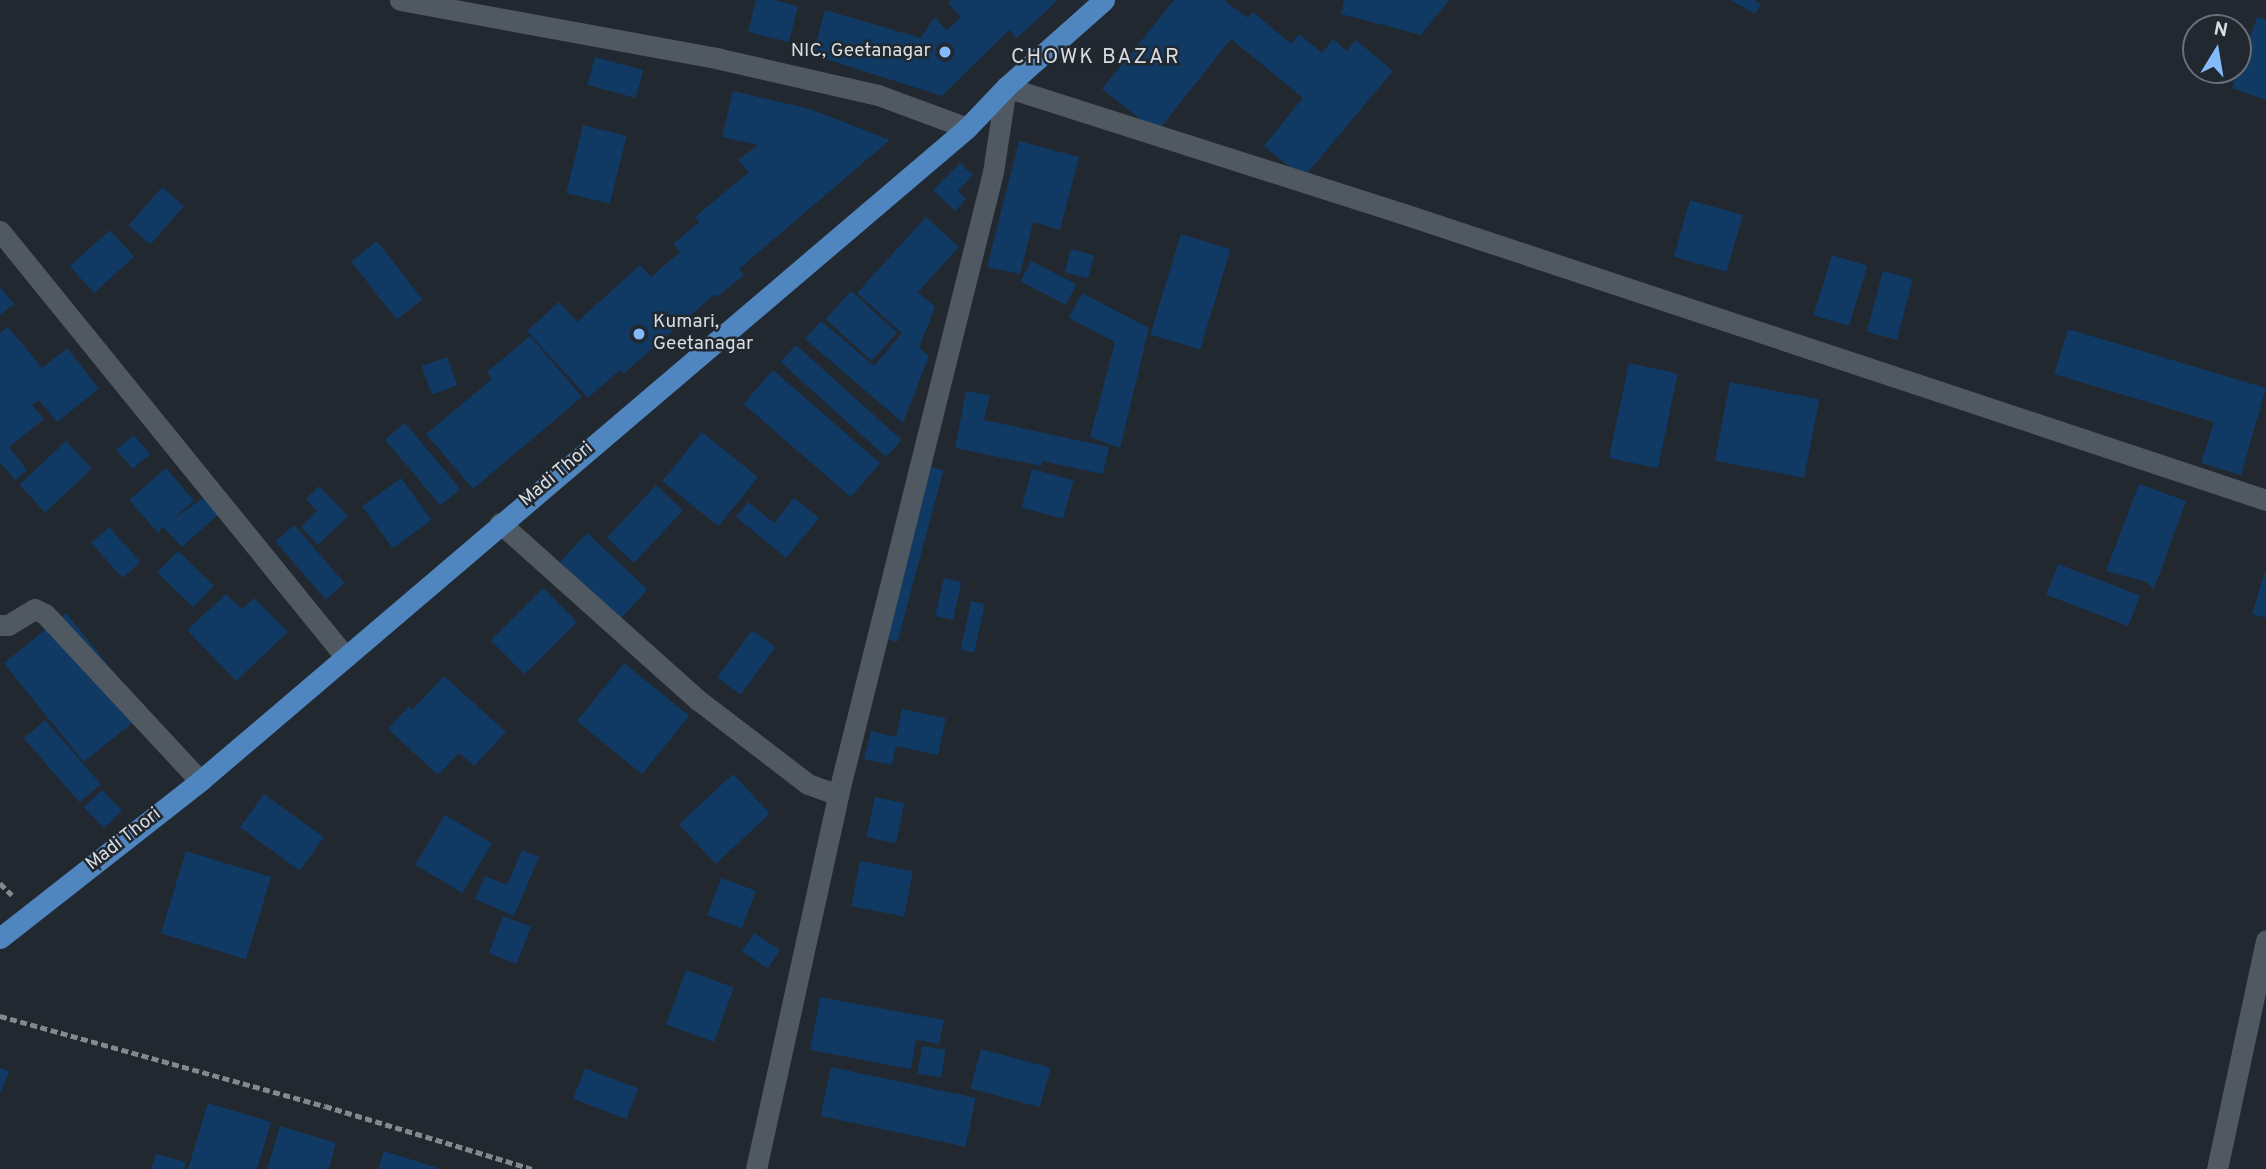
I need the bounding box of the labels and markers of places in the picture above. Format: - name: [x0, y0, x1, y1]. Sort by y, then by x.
- place label: NIC, Geetanagar: [791, 41, 931, 63]
- marker: NIC, Geetanagar: [937, 44, 953, 60]
- place label: Kumari, Geetanagar: [653, 312, 753, 356]
- marker: Kumari, Geetanagar: [631, 326, 647, 342]

